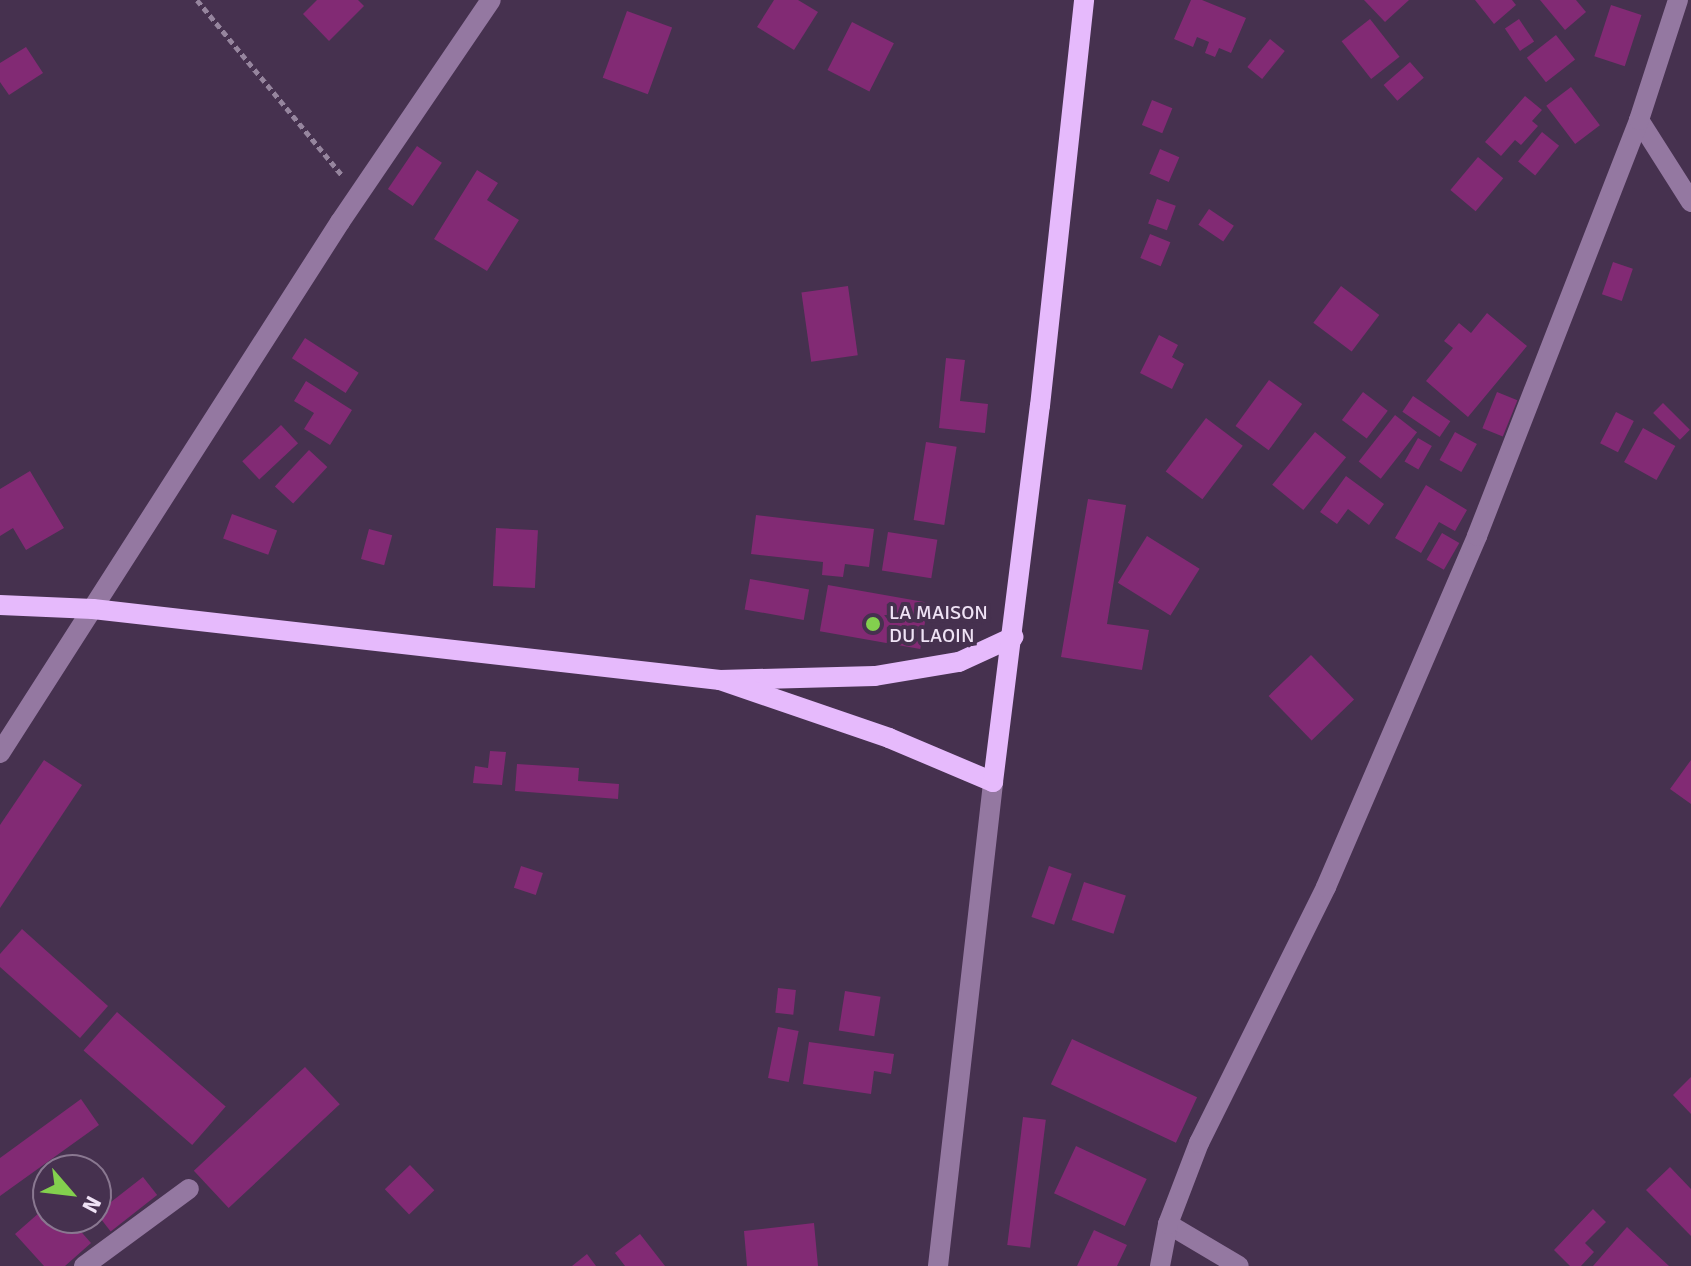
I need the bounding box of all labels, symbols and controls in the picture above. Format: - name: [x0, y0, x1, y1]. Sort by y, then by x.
- place label: LA MAISON DU LAOIN: [889, 600, 988, 647]
- marker: LA MAISON DU LAOIN: [864, 615, 882, 633]
- north arrow: [32, 1154, 112, 1234]
- text: N: [76, 1191, 107, 1218]

